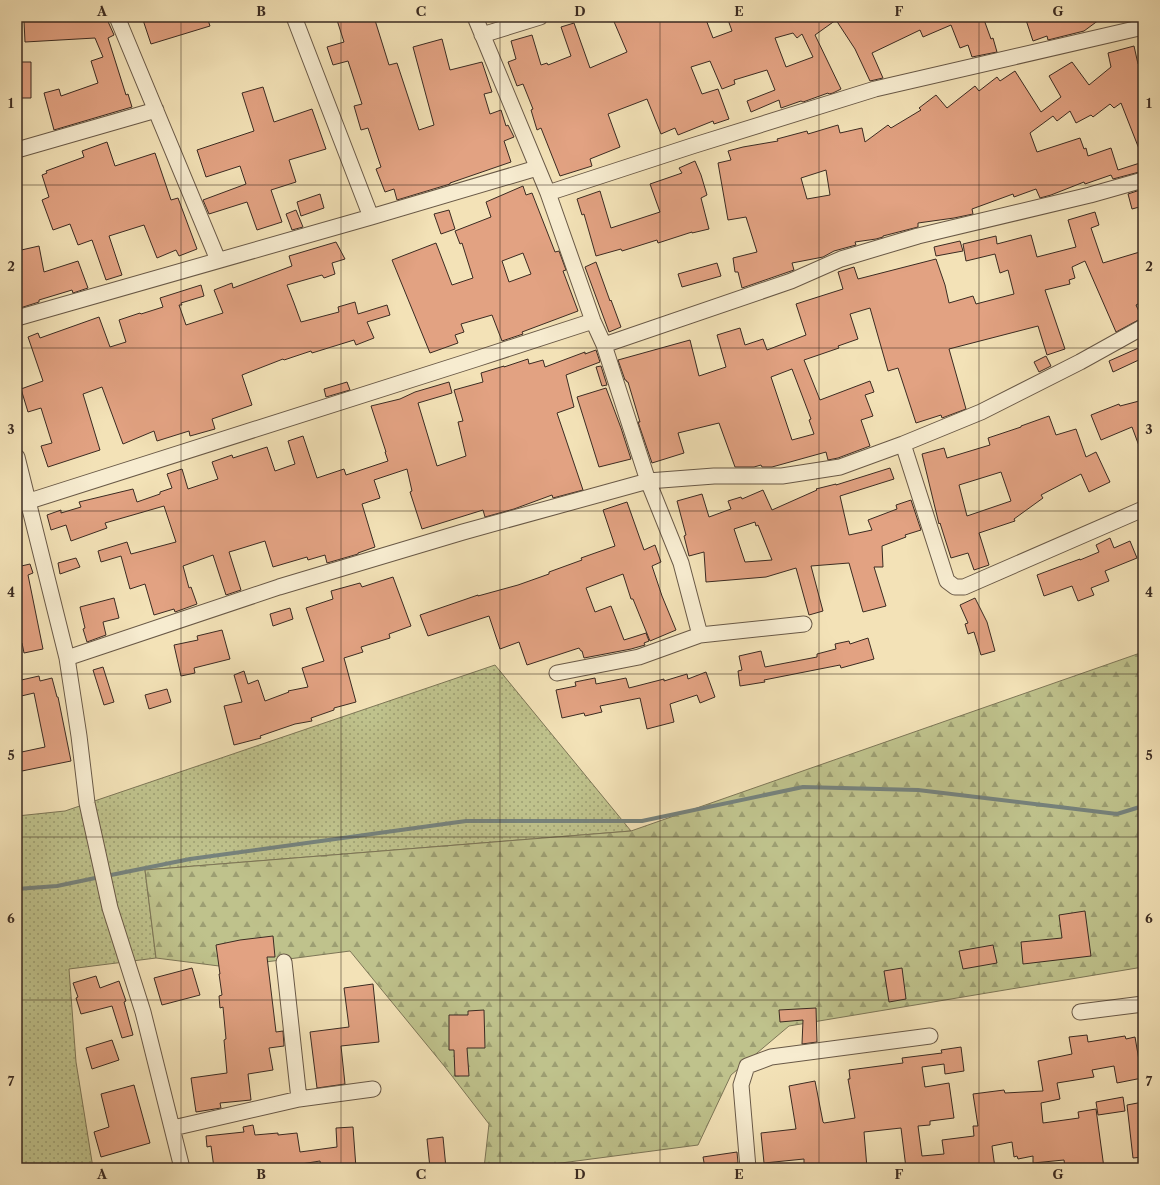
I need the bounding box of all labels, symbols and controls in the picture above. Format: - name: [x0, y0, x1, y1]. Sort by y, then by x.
- text: A: [96, 3, 108, 19]
- text: B: [256, 3, 266, 19]
- text: C: [416, 3, 426, 19]
- text: D: [574, 3, 586, 19]
- text: E: [734, 3, 744, 19]
- text: F: [895, 3, 904, 19]
- text: G: [1052, 3, 1064, 19]
- text: 1: [8, 95, 14, 111]
- text: 1: [1146, 95, 1152, 111]
- text: 2: [7, 258, 15, 274]
- text: 2: [1145, 258, 1153, 274]
- text: 3: [7, 421, 15, 437]
- text: 3: [1145, 421, 1153, 437]
- text: 4: [7, 584, 15, 600]
- text: 4: [1145, 584, 1153, 600]
- text: 5: [7, 747, 15, 763]
- text: 5: [1145, 747, 1153, 763]
- text: 6: [7, 910, 15, 926]
- text: 6: [1145, 910, 1153, 926]
- text: 7: [8, 1073, 15, 1089]
- text: 7: [1146, 1073, 1153, 1089]
- text: A: [96, 1166, 108, 1182]
- text: B: [256, 1166, 266, 1182]
- text: C: [416, 1166, 426, 1182]
- text: D: [574, 1166, 586, 1182]
- text: E: [734, 1166, 744, 1182]
- text: F: [895, 1166, 904, 1182]
- text: G: [1052, 1166, 1064, 1182]

